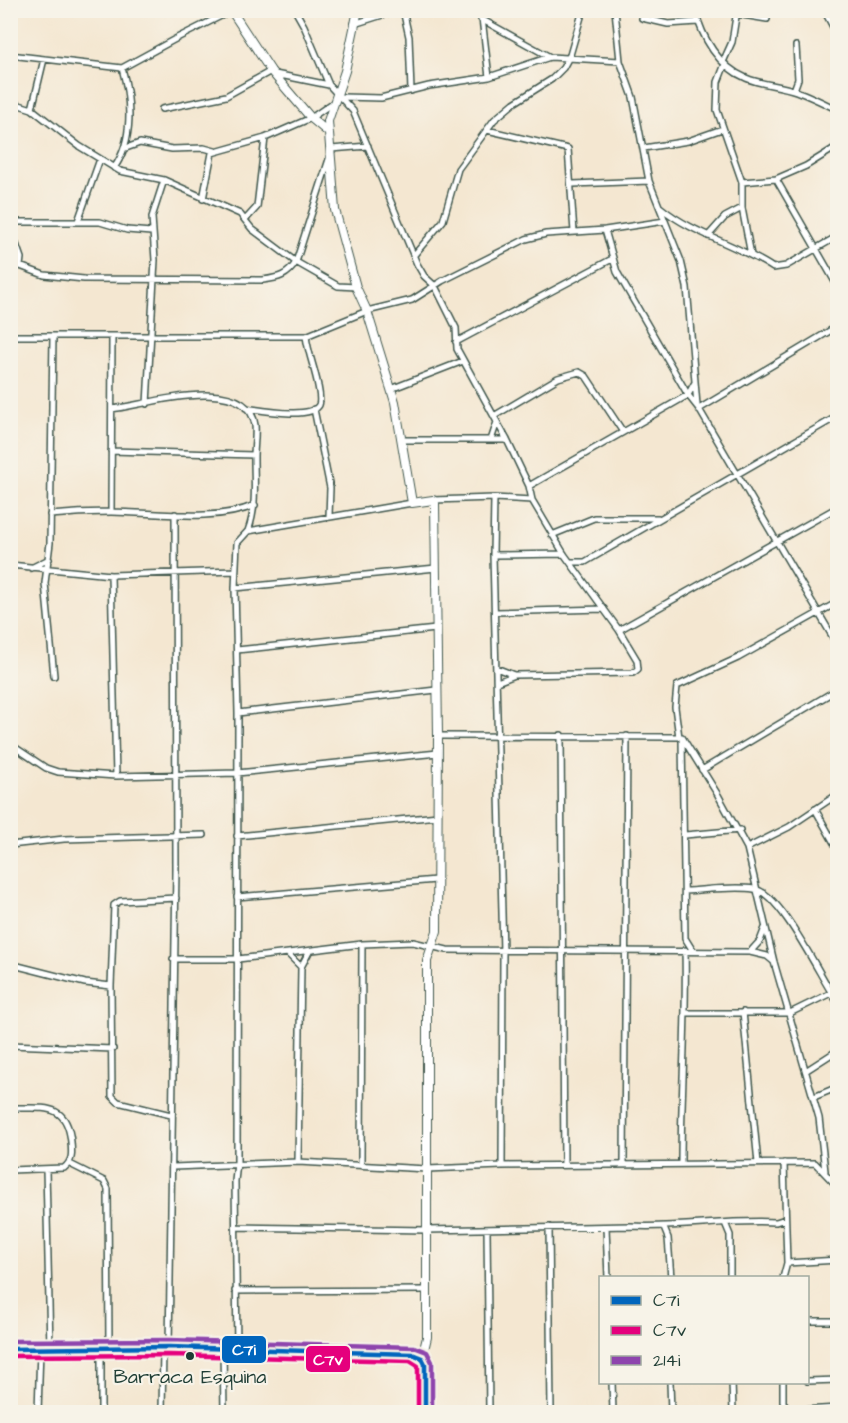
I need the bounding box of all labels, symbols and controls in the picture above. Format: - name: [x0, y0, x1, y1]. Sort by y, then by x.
- legend: [599, 1276, 809, 1384]
- text: C7i: [653, 1288, 680, 1313]
- text: C7v: [653, 1318, 687, 1343]
- line badge: C7i: [221, 1335, 267, 1364]
- text: C7i: [232, 1339, 256, 1361]
- line badge: C7v: [305, 1345, 351, 1373]
- text: 214i: [653, 1348, 681, 1373]
- text: C7v: [313, 1349, 343, 1371]
- marker: Barraca Esquina: [184, 1350, 196, 1362]
- place label: Barraca Esquina: [114, 1363, 267, 1391]

